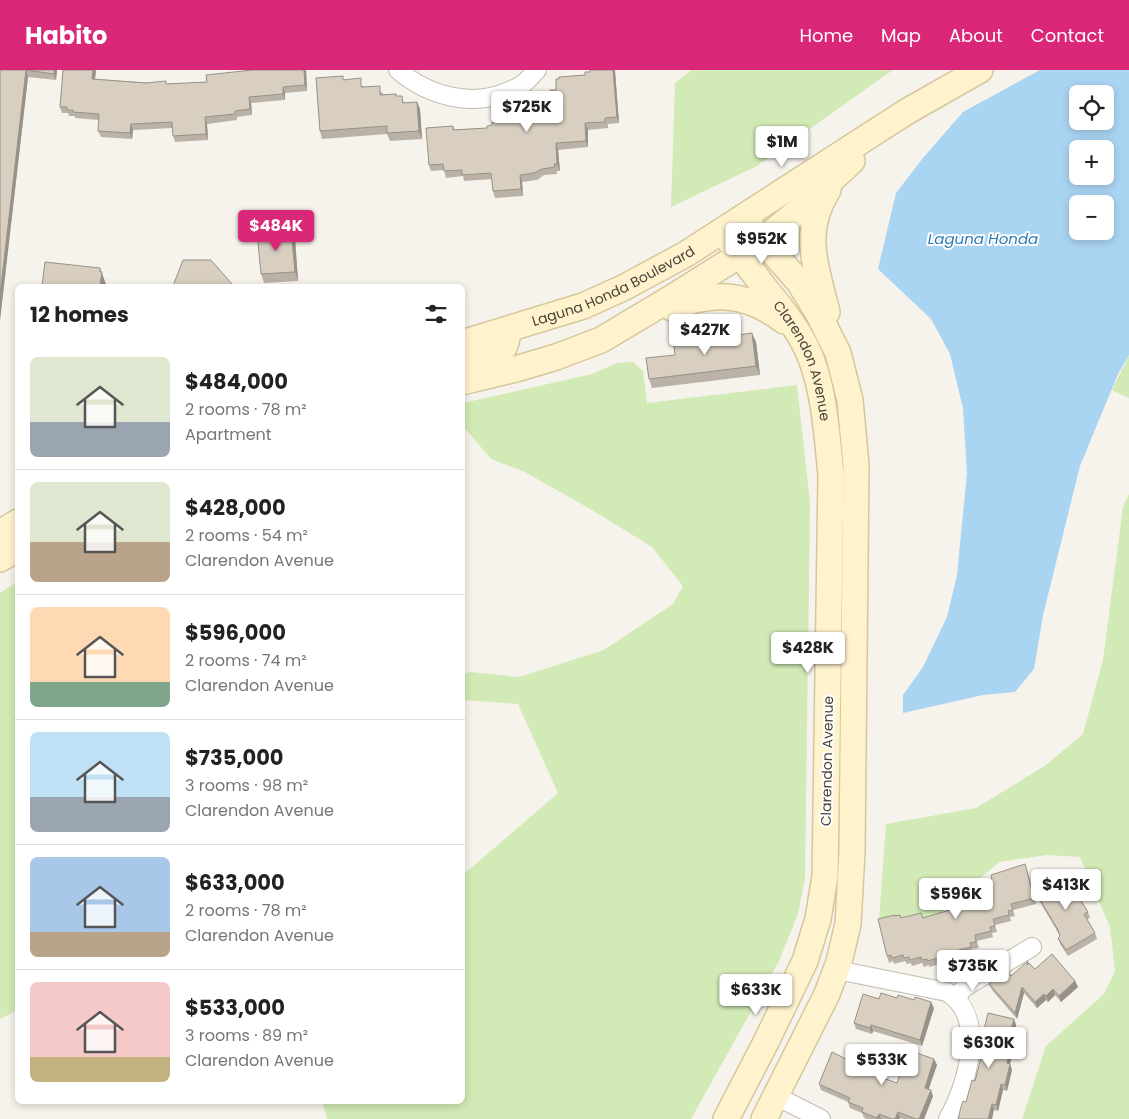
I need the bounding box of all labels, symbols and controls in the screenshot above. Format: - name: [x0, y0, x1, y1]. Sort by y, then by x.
- text: Habito: [25, 19, 107, 52]
- text: Home: [799, 23, 853, 48]
- text: Map: [881, 23, 921, 48]
- text: About: [949, 23, 1003, 48]
- text: Contact: [1031, 23, 1104, 48]
- map controls: [1069, 85, 1114, 240]
- button: locate: [1069, 85, 1114, 130]
- pin: $725K: [492, 90, 562, 133]
- text: $725K: [502, 95, 552, 118]
- pin: $1M: [758, 126, 806, 168]
- text: $1M: [766, 130, 798, 153]
- button: +: [1069, 140, 1114, 185]
- button: −: [1069, 195, 1114, 240]
- pin: $484K: [241, 210, 311, 252]
- text: $484K: [249, 214, 303, 237]
- pin: $952K: [727, 222, 797, 265]
- text: $952K: [736, 227, 788, 250]
- water label: Laguna Honda: [928, 228, 1038, 249]
- street label: Laguna Honda Boulevard: [529, 241, 699, 331]
- street label: Clarendon Avenue: [769, 296, 835, 423]
- text: 12 homes: [30, 300, 129, 329]
- icon: filters: [422, 300, 450, 328]
- pin: $427K: [670, 314, 740, 356]
- text: $427K: [680, 318, 730, 341]
- text: $484,000: [185, 367, 288, 396]
- icon: home: [70, 377, 130, 437]
- text: 2 rooms · 78 m²: [185, 398, 307, 421]
- text: Apartment: [185, 423, 272, 446]
- text: $428,000: [185, 493, 286, 522]
- icon: home: [70, 502, 130, 562]
- text: 2 rooms · 54 m²: [185, 524, 308, 547]
- text: Clarendon Avenue: [185, 549, 334, 572]
- text: $596,000: [185, 618, 286, 647]
- icon: home: [70, 627, 130, 687]
- pin: $428K: [773, 632, 843, 674]
- text: $428K: [782, 636, 834, 659]
- text: 2 rooms · 74 m²: [185, 649, 307, 672]
- text: Clarendon Avenue: [185, 674, 334, 697]
- street label: Clarendon Avenue: [816, 695, 838, 826]
- text: $735,000: [185, 743, 284, 772]
- icon: home: [70, 752, 130, 812]
- text: 3 rooms · 98 m²: [185, 774, 308, 797]
- text: Clarendon Avenue: [185, 799, 334, 822]
- text: $633,000: [185, 868, 285, 897]
- pin: $413K: [1031, 868, 1101, 911]
- text: $413K: [1042, 873, 1090, 896]
- icon: home: [70, 877, 130, 937]
- pin: $596K: [921, 878, 991, 920]
- text: $596K: [930, 882, 982, 905]
- text: 2 rooms · 78 m²: [185, 899, 307, 922]
- text: Clarendon Avenue: [185, 924, 334, 947]
- pin: $735K: [938, 950, 1008, 992]
- text: $735K: [948, 954, 998, 977]
- pin: $633K: [721, 974, 791, 1016]
- text: $633K: [730, 978, 782, 1001]
- text: $533,000: [185, 993, 285, 1022]
- icon: home: [70, 1002, 130, 1062]
- text: 3 rooms · 89 m²: [185, 1024, 308, 1047]
- pin: $630K: [954, 1026, 1024, 1069]
- text: $630K: [963, 1031, 1015, 1054]
- pin: $533K: [847, 1044, 917, 1086]
- text: $533K: [856, 1048, 908, 1071]
- text: Clarendon Avenue: [185, 1049, 334, 1072]

